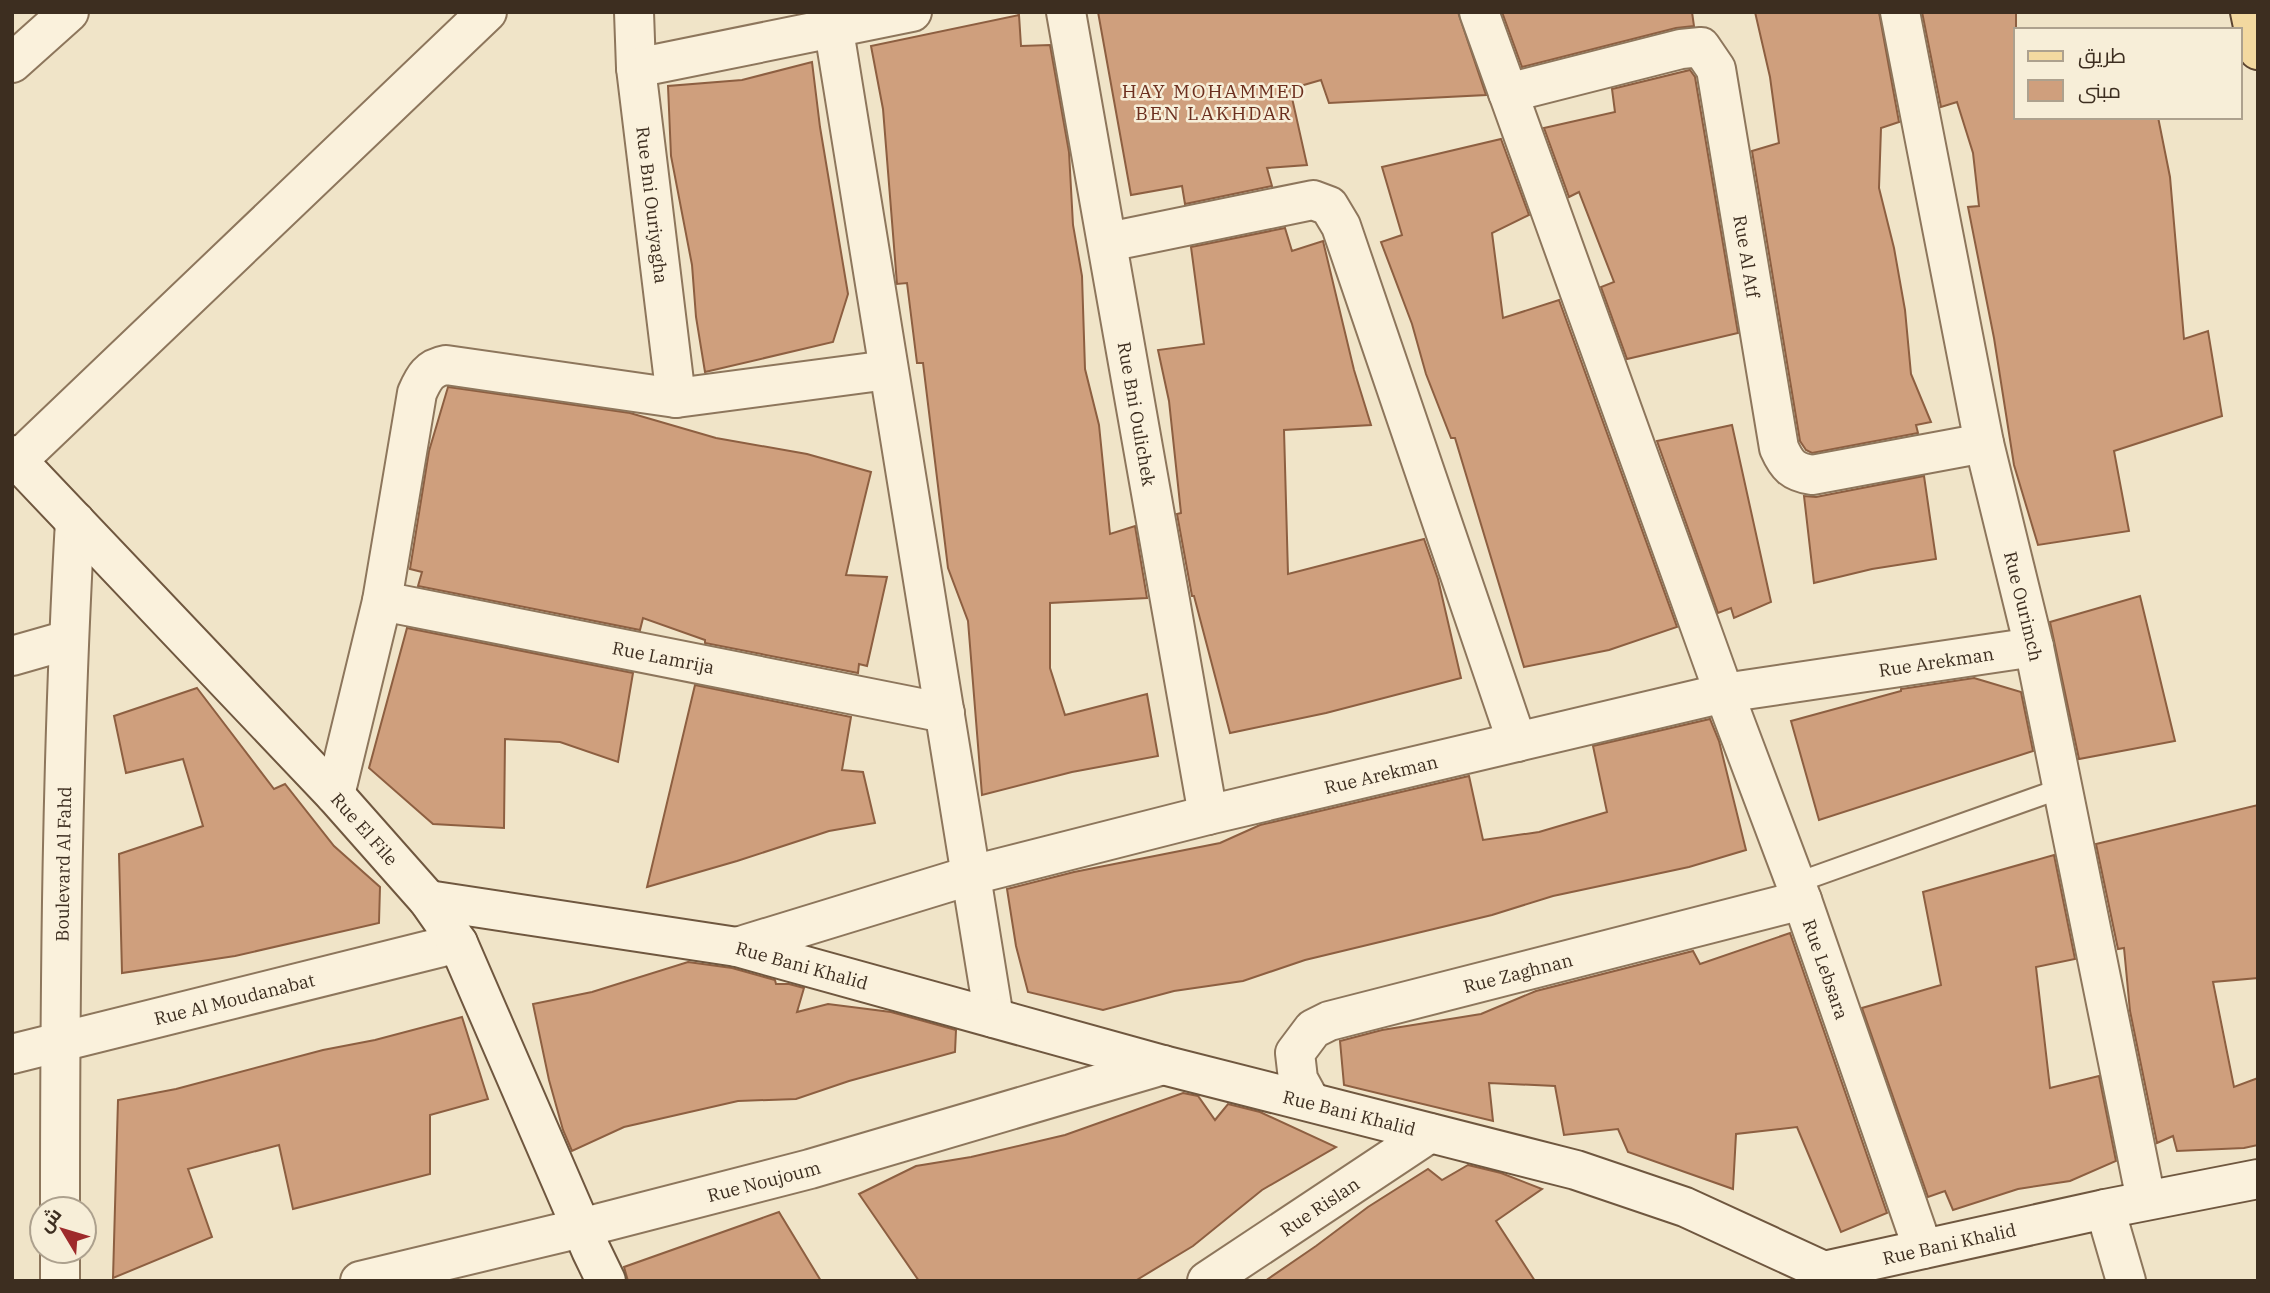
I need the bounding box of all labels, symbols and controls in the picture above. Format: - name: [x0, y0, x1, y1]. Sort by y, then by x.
- legend: [2014, 28, 2242, 119]
- text: طريق: [2078, 41, 2126, 69]
- text: مبنى: [2078, 76, 2121, 104]
- district label: HAY MOHAMMED BEN LAKHDAR: [1122, 79, 1306, 125]
- street label: Rue Bni Ouriyagha: [632, 125, 674, 285]
- street label: Rue Al Atf: [1729, 213, 1766, 301]
- street label: Rue Bni Oulichek: [1113, 340, 1161, 488]
- street label: Rue Ourimch: [1999, 549, 2048, 663]
- street label: Rue Lamrija: [610, 636, 717, 678]
- street label: Rue Arekman: [1877, 642, 1995, 681]
- street label: Rue Arekman: [1322, 750, 1440, 799]
- street label: Boulevard Al Fahd: [50, 786, 76, 942]
- street label: Rue El File: [327, 788, 403, 870]
- street label: Rue Lebsara: [1798, 916, 1854, 1022]
- street label: Rue Bani Khalid: [733, 936, 871, 994]
- street label: Rue Zaghnan: [1461, 948, 1575, 998]
- street label: Rue Al Moudanabat: [152, 968, 317, 1030]
- street label: Rue Bani Khalid: [1281, 1084, 1418, 1140]
- street label: Rue Noujoum: [705, 1155, 823, 1207]
- street label: Rue Rislan: [1275, 1172, 1363, 1241]
- north arrow: [28, 1195, 98, 1265]
- text: ش: [33, 1203, 67, 1237]
- street label: Rue Bani Khalid: [1880, 1217, 2018, 1269]

